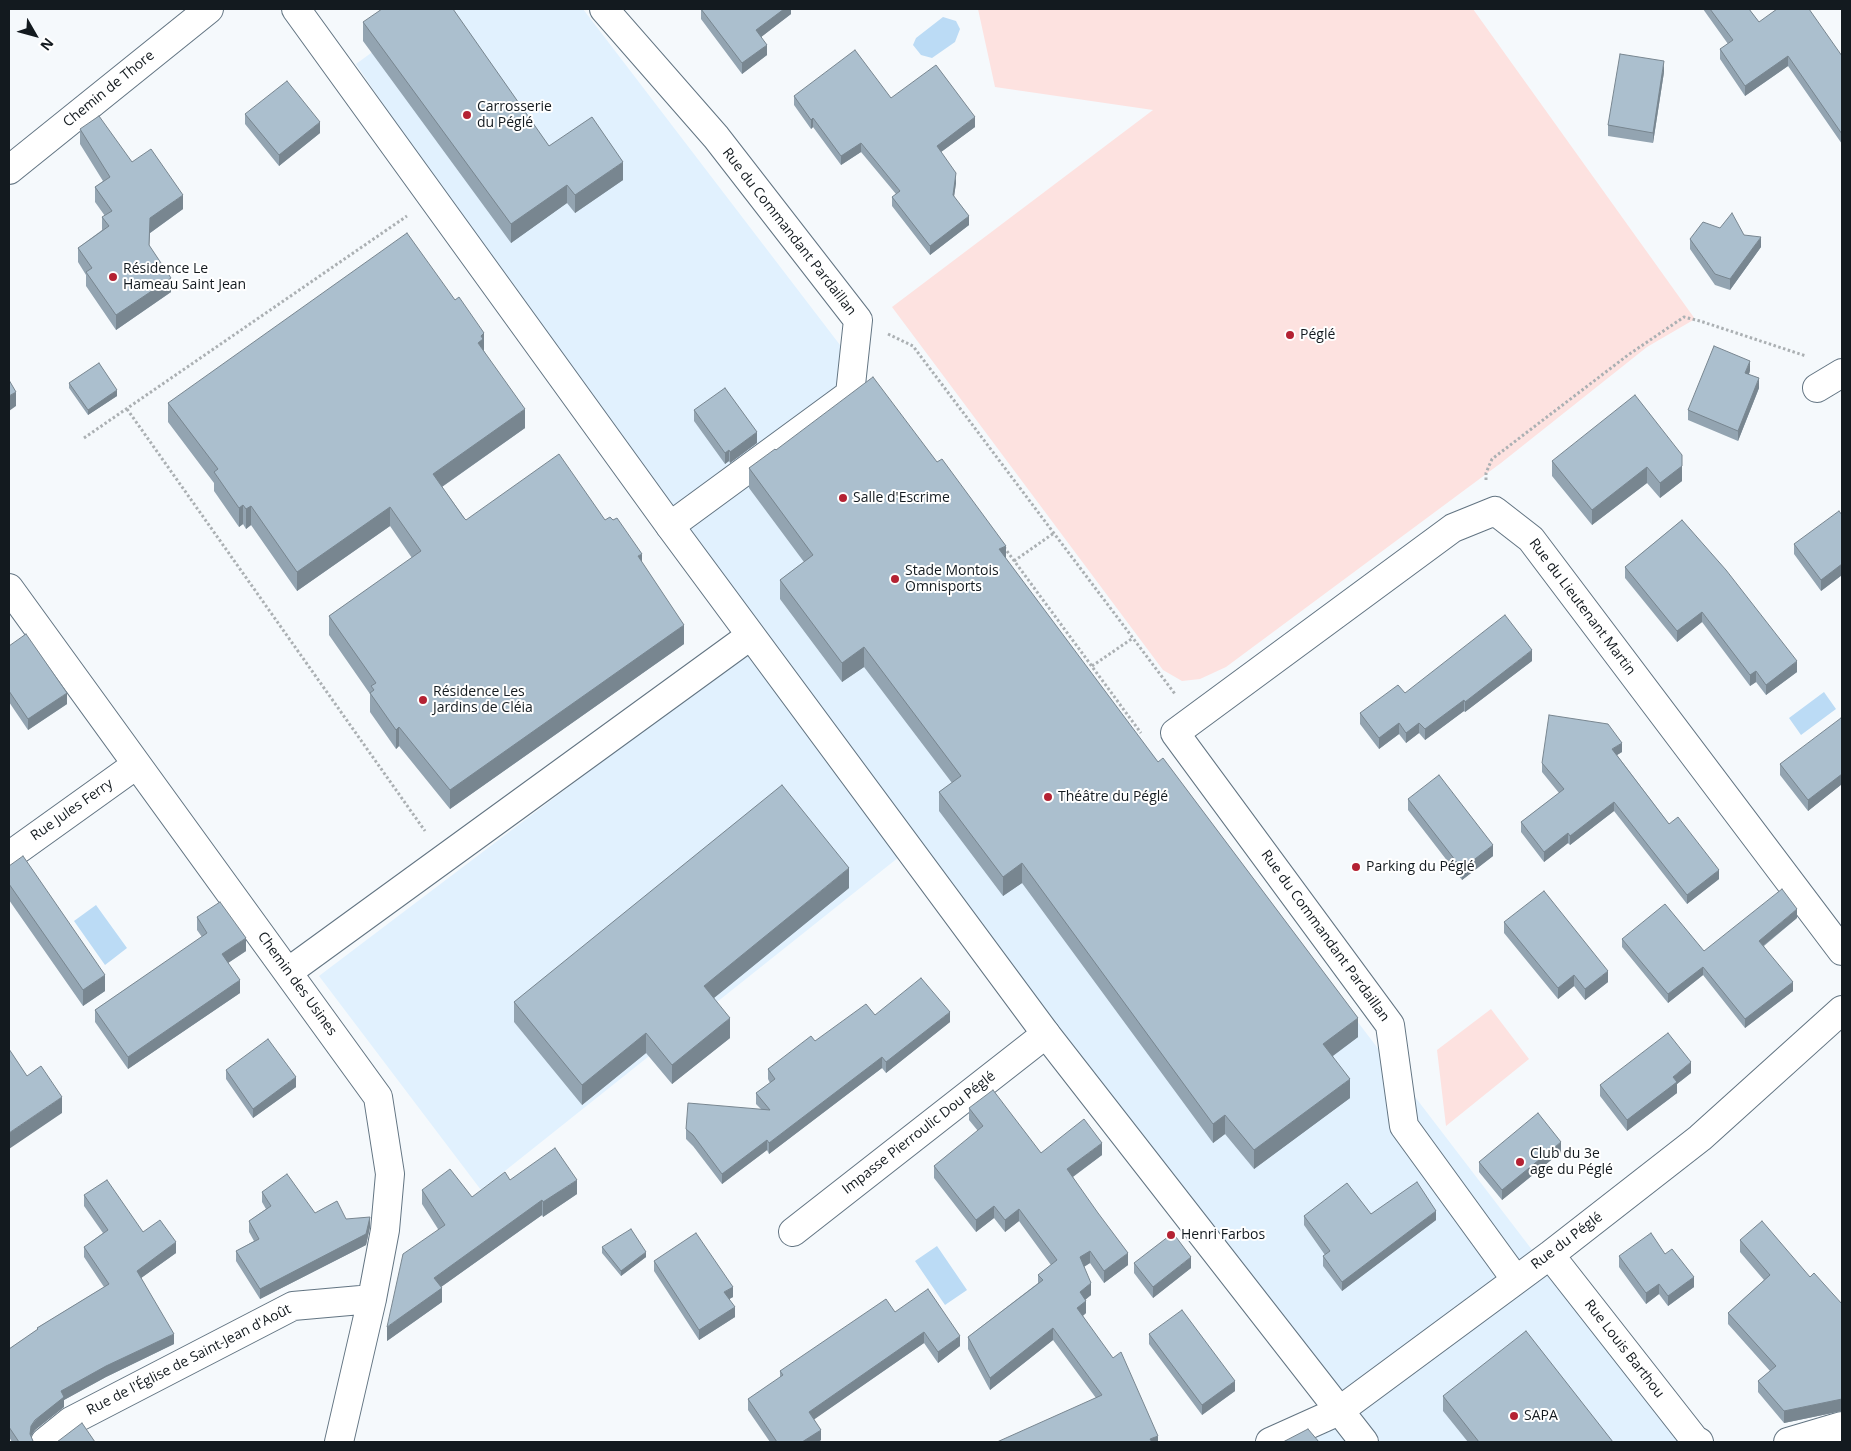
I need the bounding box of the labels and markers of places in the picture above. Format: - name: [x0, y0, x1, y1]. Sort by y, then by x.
- place label: Carrosserie du Péglé: [477, 99, 552, 132]
- marker: Carrosserie du Péglé: [461, 109, 473, 121]
- place label: Résidence Le Hameau Saint Jean: [123, 261, 246, 294]
- marker: Résidence Le Hameau Saint Jean: [107, 271, 119, 283]
- place label: Péglé: [1300, 327, 1335, 343]
- marker: Péglé: [1284, 329, 1296, 341]
- place label: Salle d'Escrime: [853, 490, 950, 506]
- marker: Salle d'Escrime: [837, 492, 849, 504]
- place label: Stade Montois Omnisports: [905, 563, 999, 596]
- marker: Stade Montois Omnisports: [889, 573, 901, 585]
- place label: Résidence Les Jardins de Cléia: [433, 684, 533, 716]
- marker: Résidence Les Jardins de Cléia: [417, 694, 429, 706]
- place label: Théâtre du Péglé: [1058, 789, 1168, 805]
- marker: Théâtre du Péglé: [1042, 791, 1054, 803]
- place label: Parking du Péglé: [1366, 859, 1475, 875]
- marker: Parking du Péglé: [1350, 861, 1362, 873]
- place label: Club du 3e age du Péglé: [1530, 1146, 1613, 1178]
- marker: Club du 3e age du Péglé: [1514, 1156, 1526, 1168]
- place label: Henri Farbos: [1181, 1227, 1265, 1243]
- marker: Henri Farbos: [1165, 1229, 1177, 1241]
- place label: SAPA: [1524, 1408, 1558, 1424]
- marker: SAPA: [1508, 1410, 1520, 1422]

